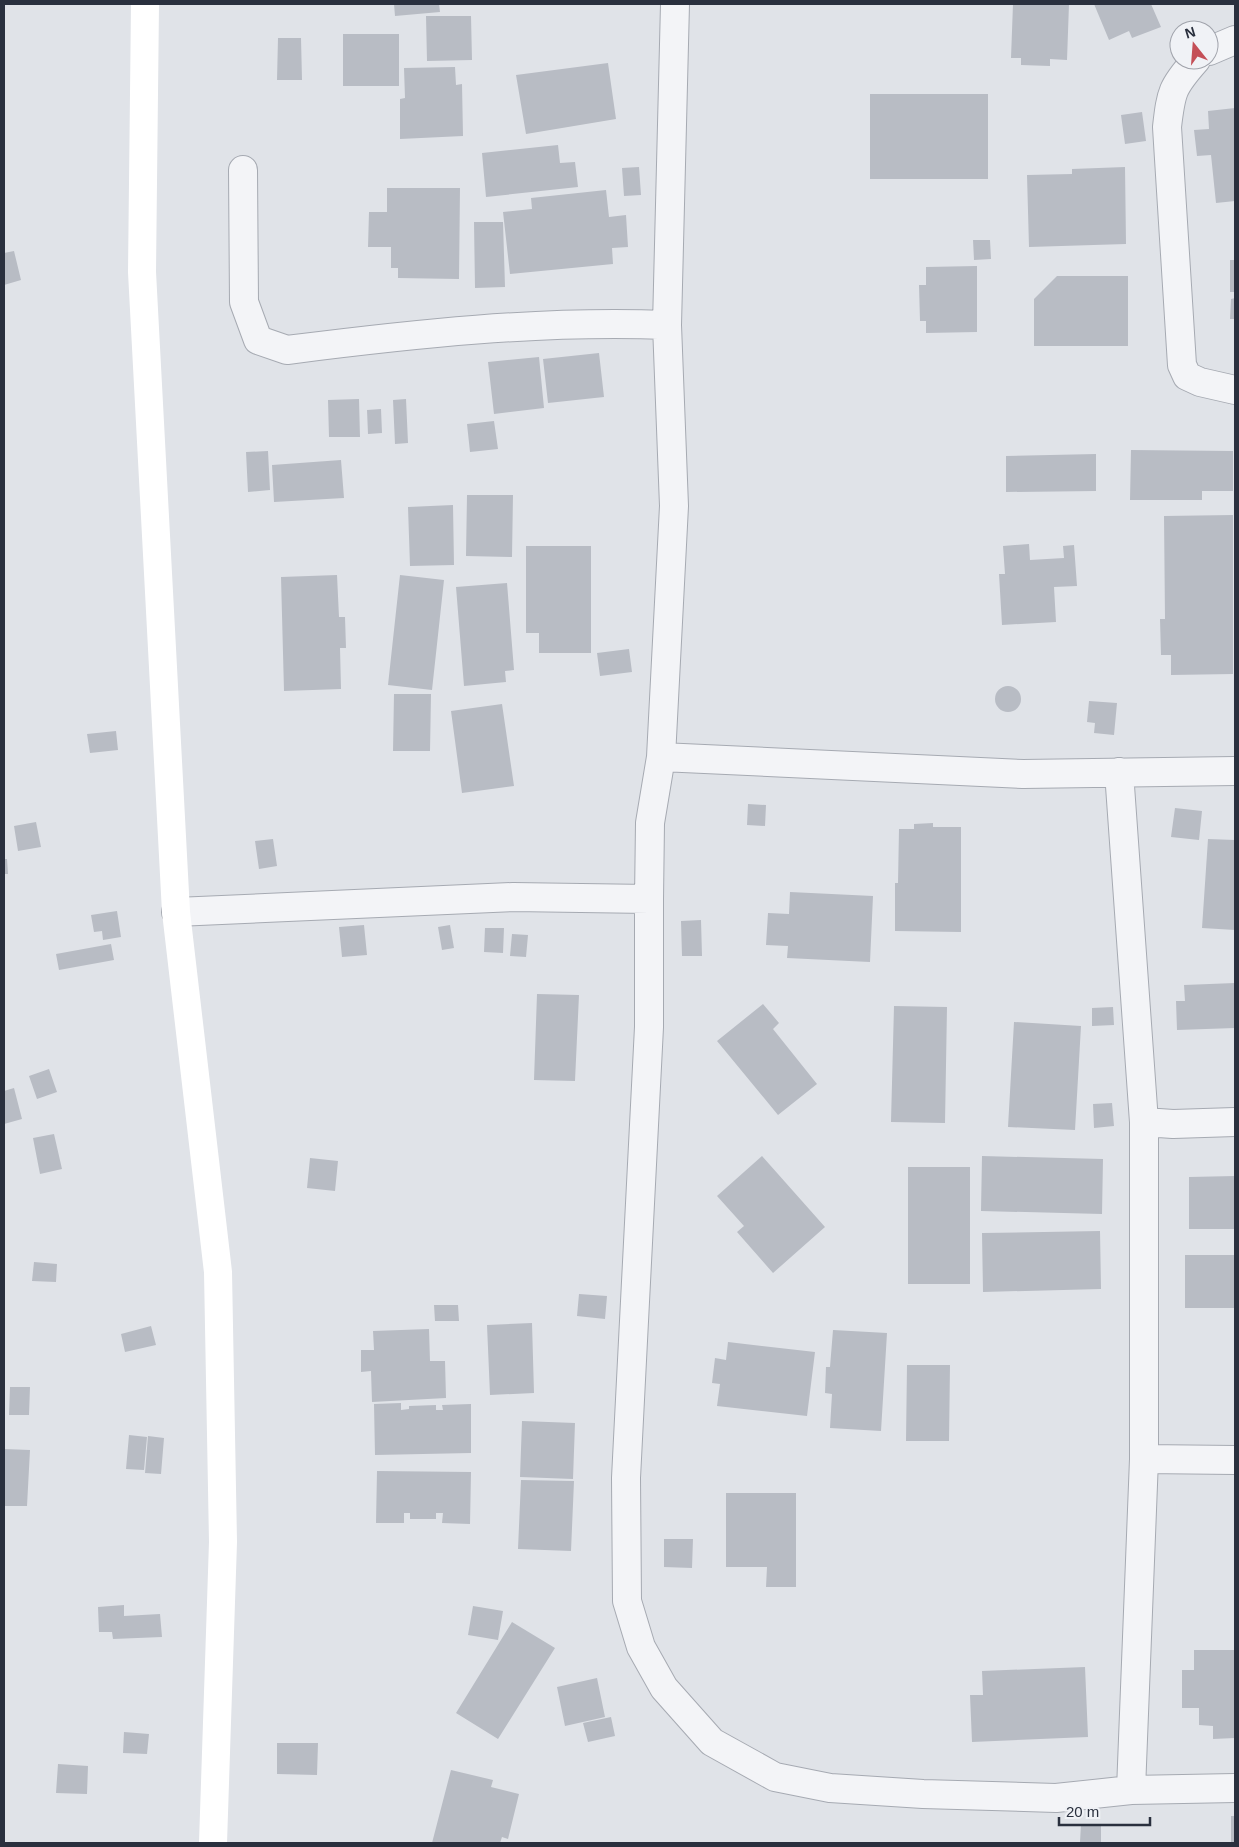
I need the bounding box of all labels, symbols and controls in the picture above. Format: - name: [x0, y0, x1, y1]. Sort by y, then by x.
- north arrow: [1169, 20, 1219, 70]
- text: N: [1183, 23, 1197, 42]
- scale bar: [1059, 1794, 1150, 1826]
- text: 20 m: [1066, 1803, 1099, 1820]

